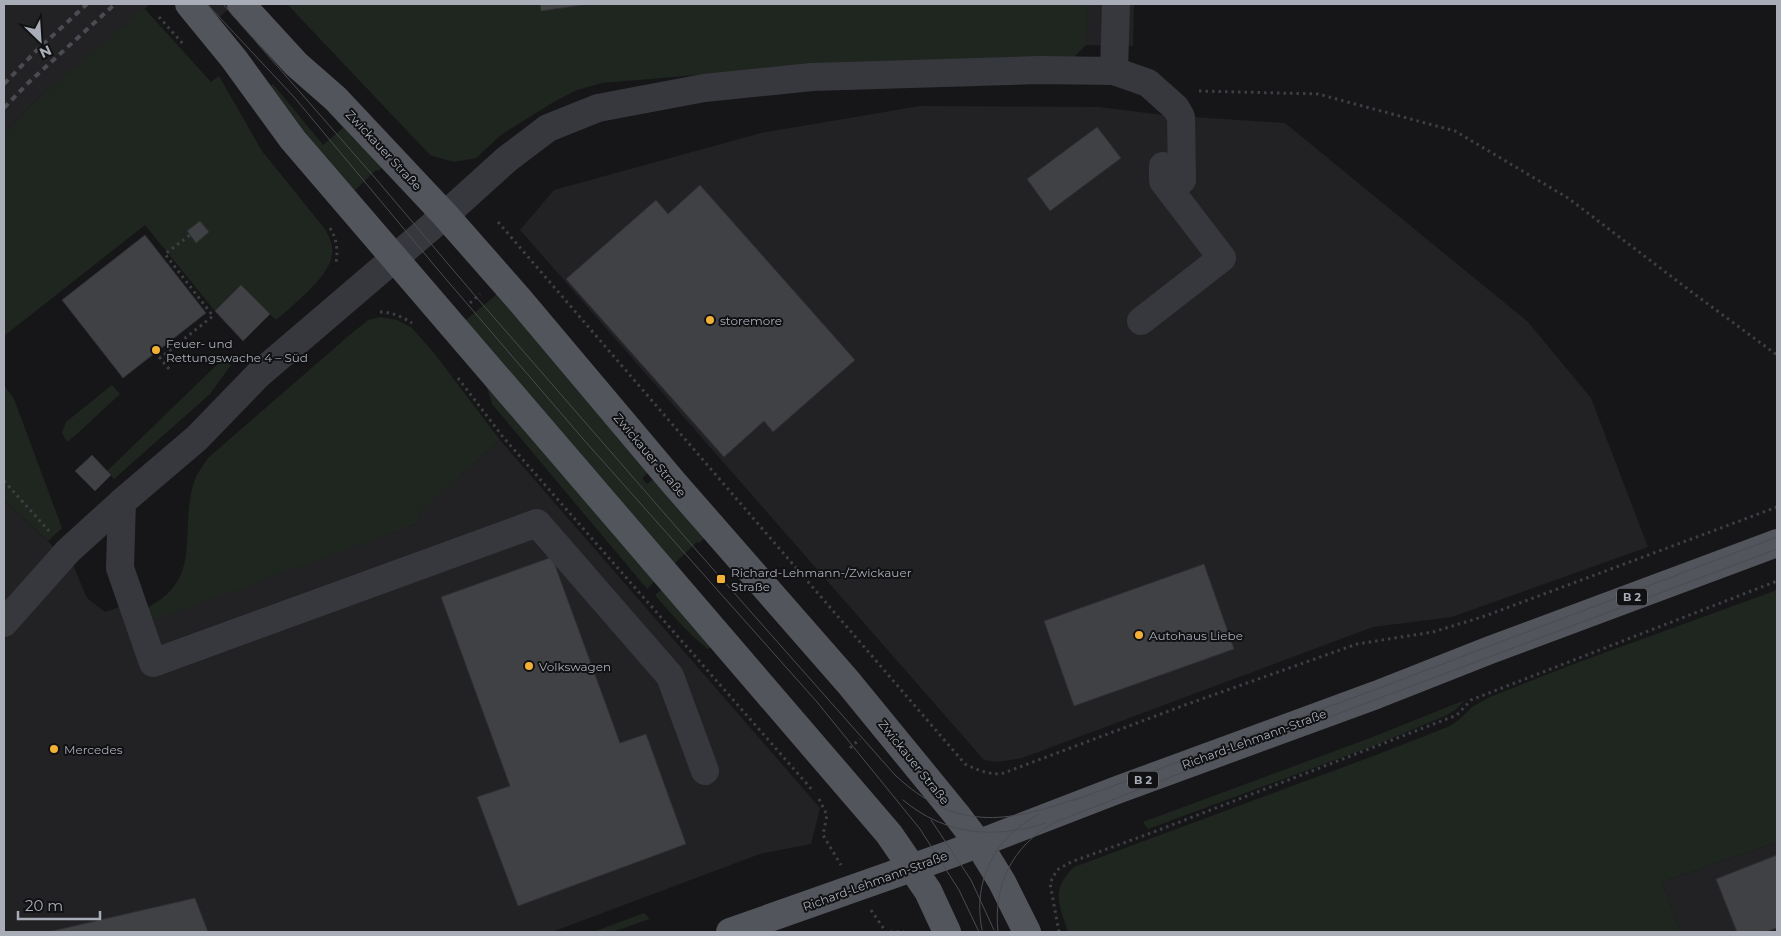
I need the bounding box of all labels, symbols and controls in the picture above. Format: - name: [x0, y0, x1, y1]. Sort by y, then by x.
- north arrow: [15, 15, 65, 65]
- text: N: [37, 41, 54, 62]
- street label: Zwickauer Straße: [343, 107, 425, 193]
- place label: storemore: [720, 313, 782, 328]
- marker: storemore: [704, 314, 716, 326]
- place label: Feuer- und Rettungswache 4 – Süd: [166, 336, 308, 365]
- marker: Feuer- und Rettungswache 4 – Süd: [150, 344, 162, 356]
- street label: Zwickauer Straße: [611, 410, 689, 500]
- place label: Richard-Lehmann-/Zwickauer Straße: [731, 565, 912, 594]
- marker: Richard-Lehmann-/Zwickauer Straße: [715, 573, 727, 585]
- road number: B 2: [1617, 588, 1647, 606]
- place label: Autohaus Liebe: [1149, 628, 1243, 643]
- marker: Autohaus Liebe: [1133, 629, 1145, 641]
- place label: Volkswagen: [539, 659, 611, 674]
- marker: Volkswagen: [523, 660, 535, 672]
- street label: Richard-Lehmann-Straße: [1180, 706, 1328, 772]
- street label: Zwickauer Straße: [875, 717, 953, 807]
- place label: Mercedes: [64, 742, 123, 757]
- marker: Mercedes: [48, 743, 60, 755]
- road number: B 2: [1128, 772, 1158, 788]
- street label: Richard-Lehmann-Straße: [801, 848, 949, 914]
- scale bar: [18, 888, 100, 920]
- text: 20 m: [25, 896, 63, 915]

